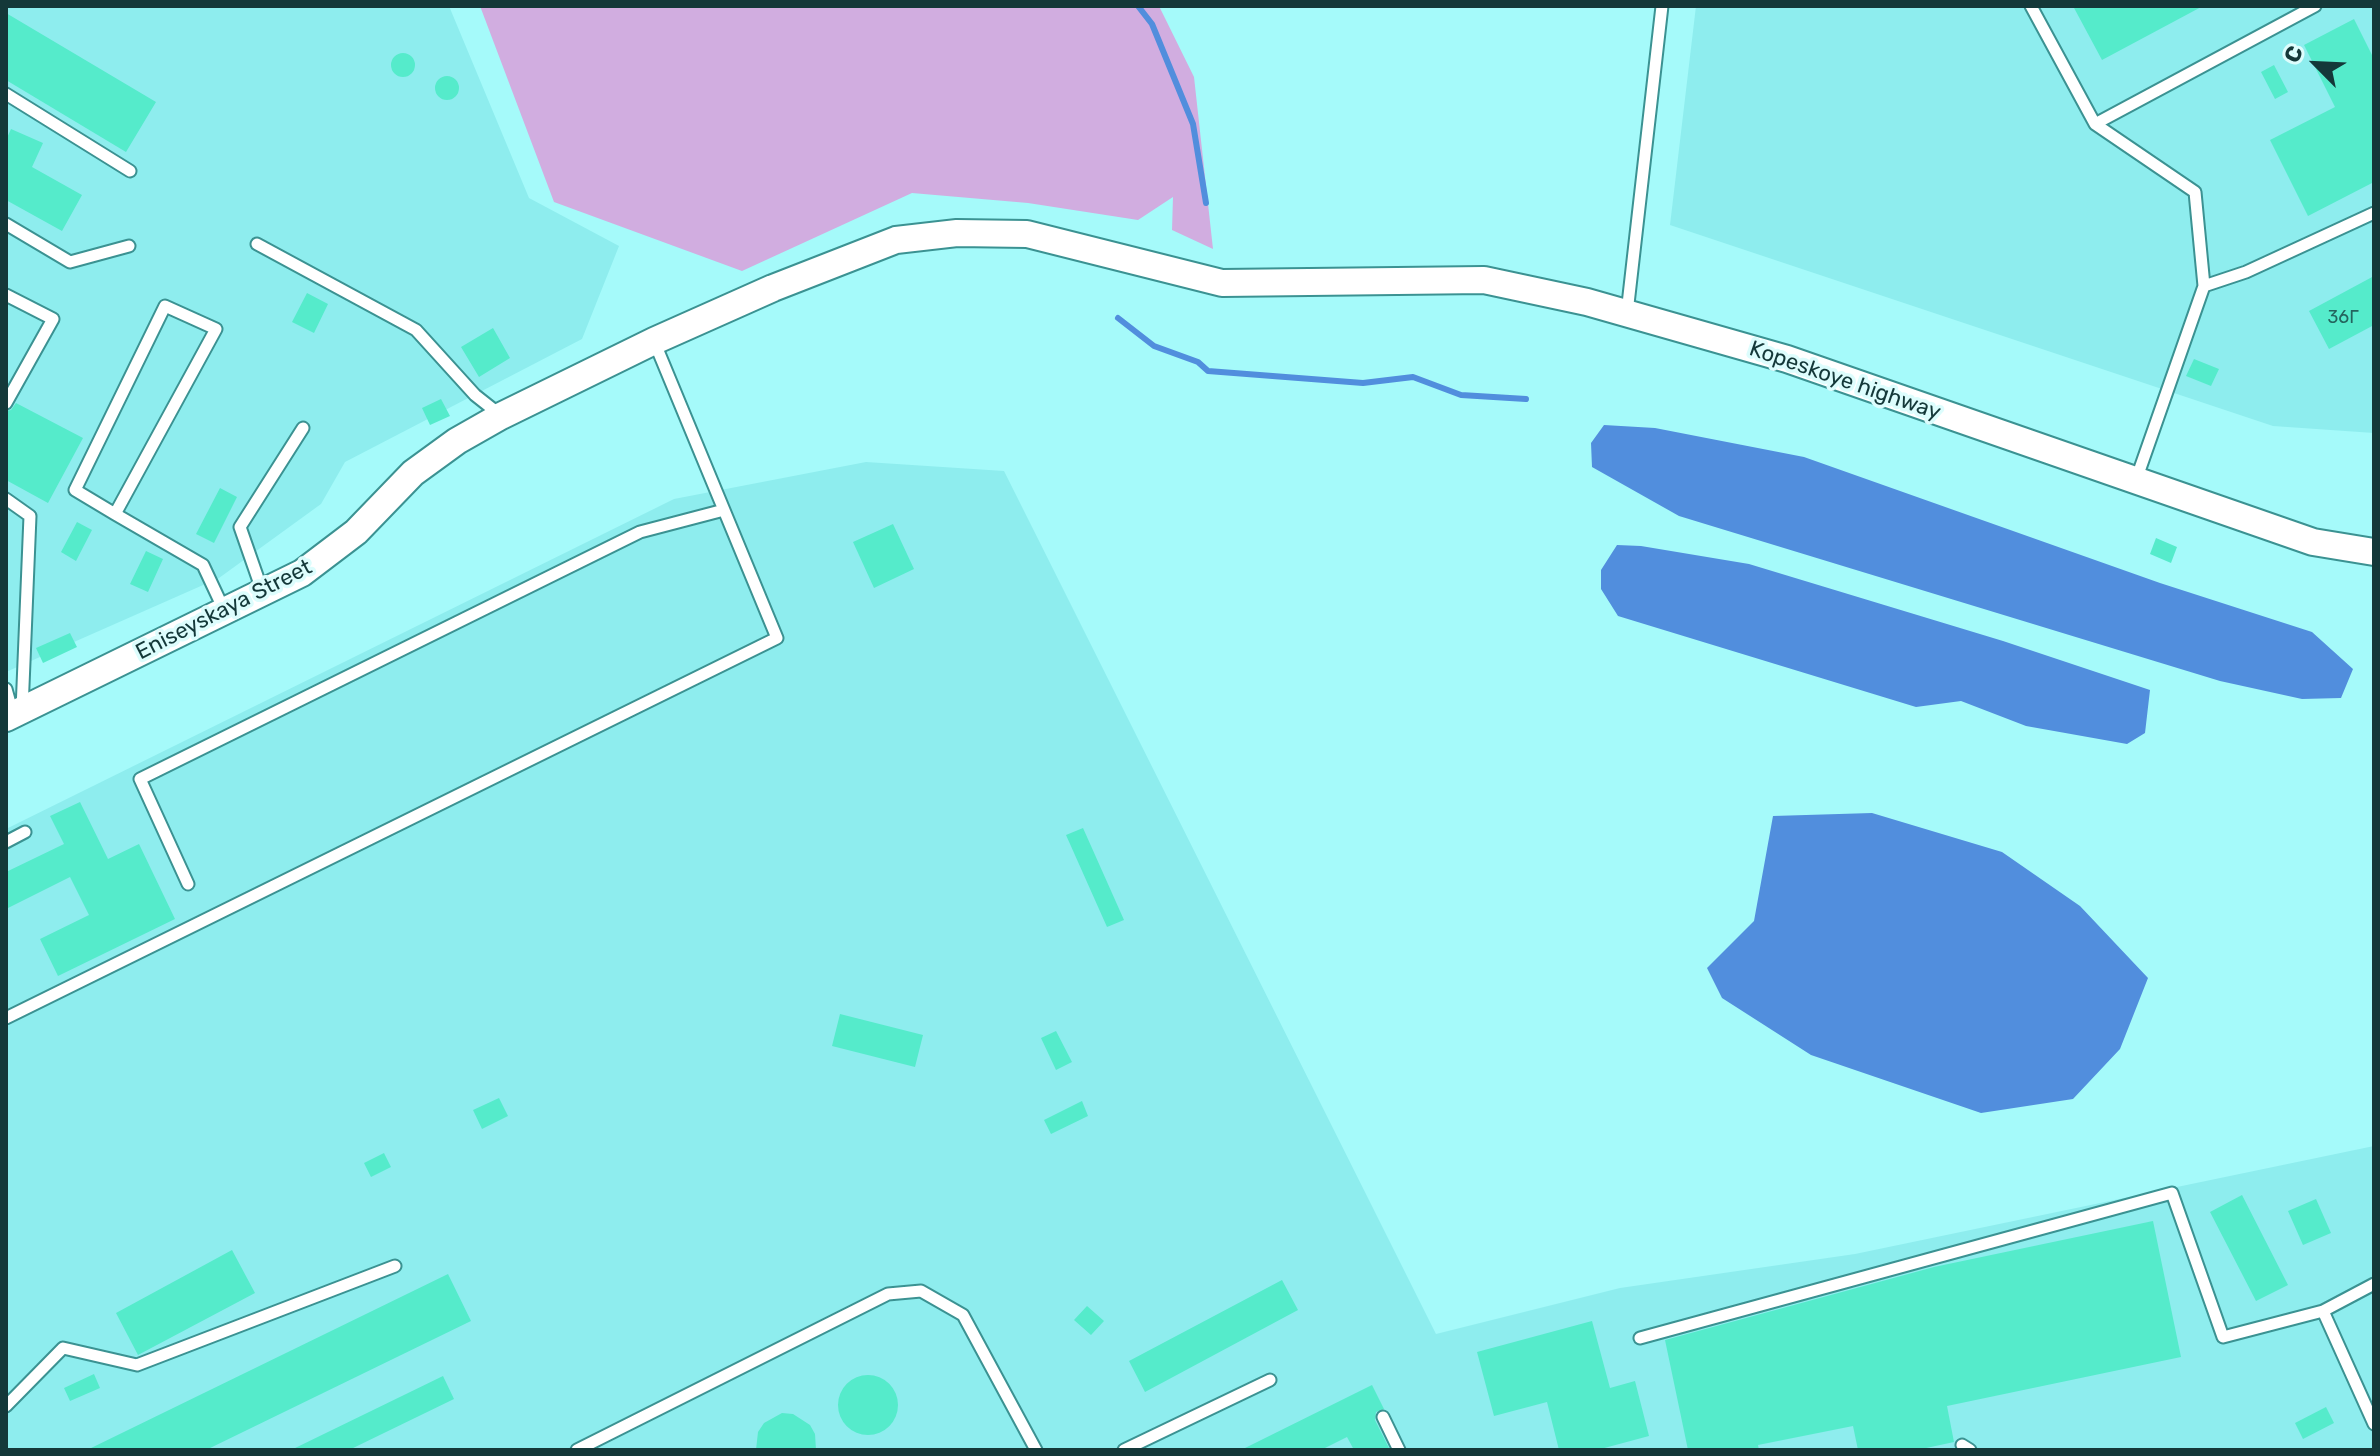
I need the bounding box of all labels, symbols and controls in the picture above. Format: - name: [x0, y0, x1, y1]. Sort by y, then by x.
- north arrow: [2276, 24, 2356, 104]
- text: С: [2278, 41, 2309, 67]
- house number: 36Г: [2327, 307, 2359, 329]
- street label: Kopeskoye highway: [1746, 336, 1944, 426]
- street label: Eniseyskaya Street: [132, 554, 316, 666]

